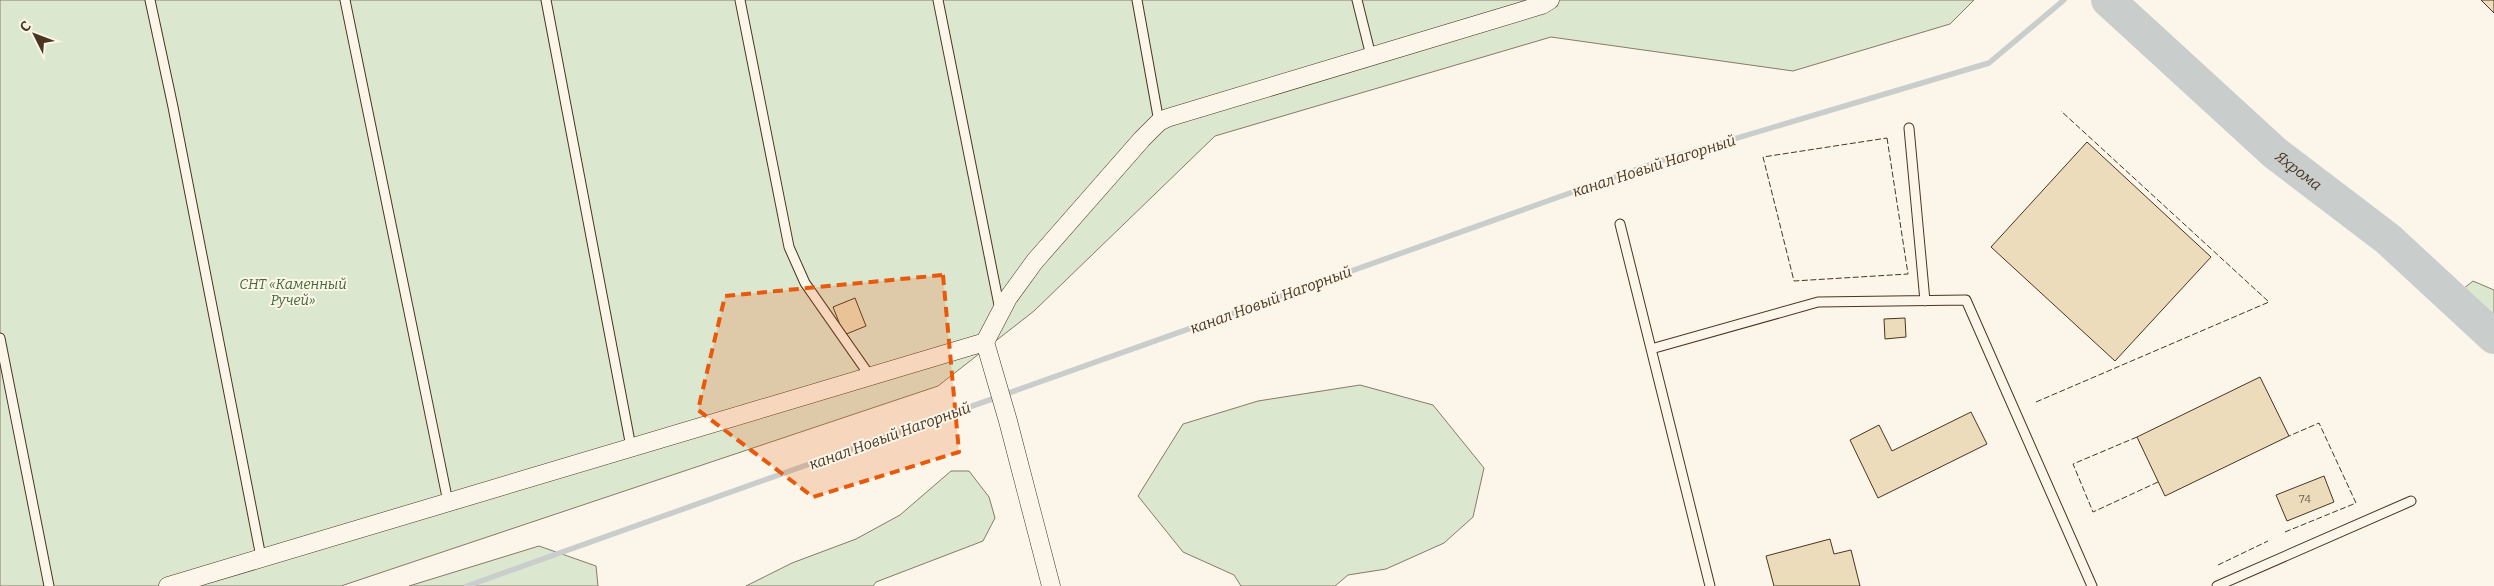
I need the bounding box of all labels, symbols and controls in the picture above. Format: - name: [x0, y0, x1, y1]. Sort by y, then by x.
- north arrow: [10, 10, 60, 60]
- text: С: [16, 18, 35, 36]
- water label: канал Новый Нагорный: [1570, 131, 1738, 201]
- water label: Яхрома: [2271, 147, 2325, 194]
- water label: канал Новый Нагорный: [1188, 262, 1354, 338]
- park label: СНТ «Каменный Ручей»: [239, 276, 347, 309]
- water label: канал Новый Нагорный: [807, 398, 973, 474]
- house number: 74: [2299, 493, 2311, 506]

